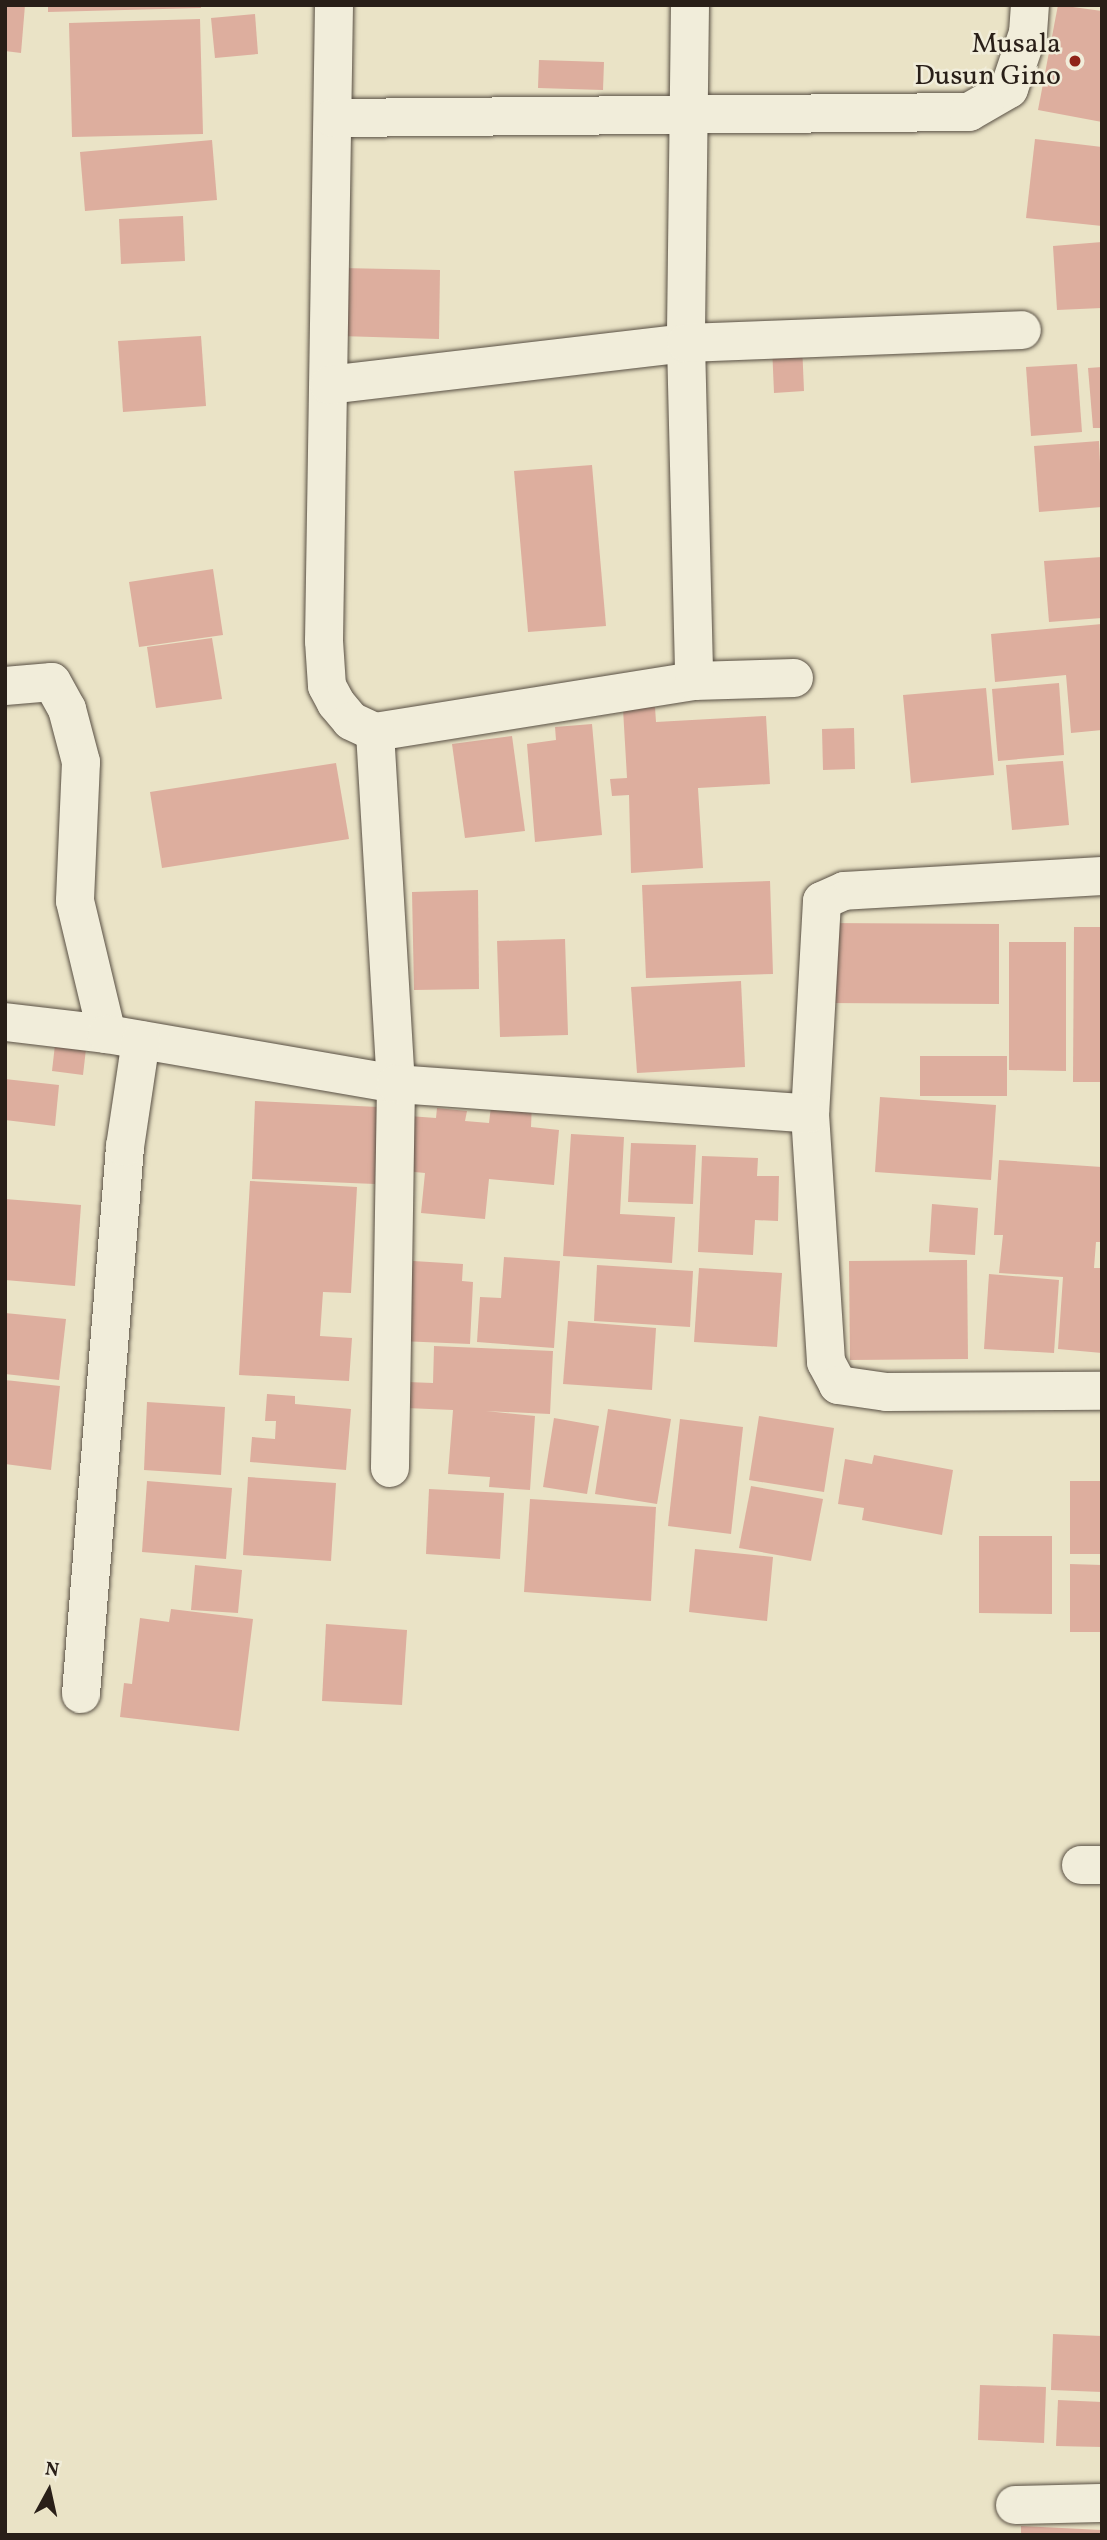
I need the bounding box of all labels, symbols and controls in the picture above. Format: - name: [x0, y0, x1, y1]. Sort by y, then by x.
- place label: Musala Dusun Gino: [914, 28, 1061, 94]
- marker: Musala Dusun Gino: [1067, 53, 1083, 69]
- north arrow: [14, 2456, 84, 2526]
- text: N: [43, 2456, 61, 2484]

